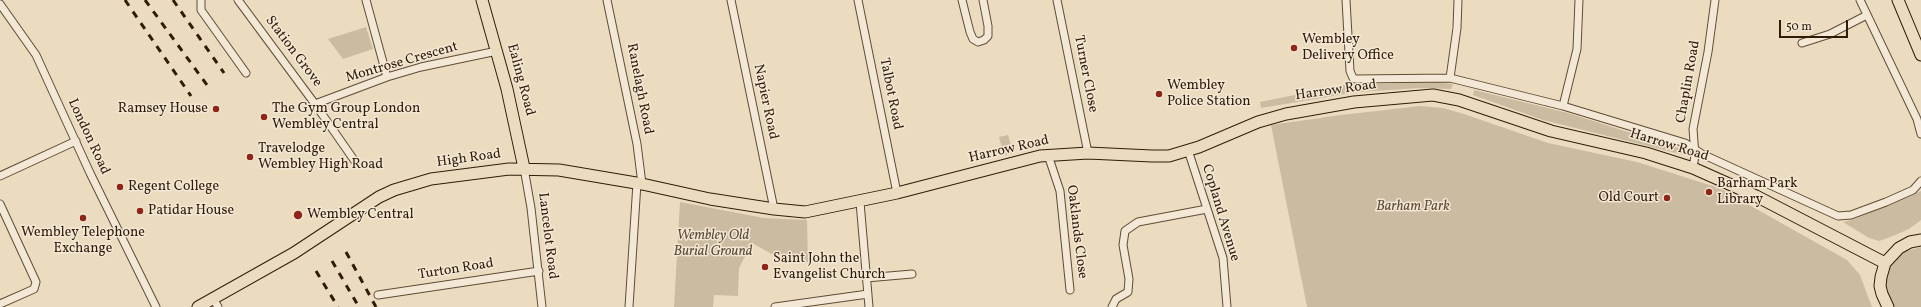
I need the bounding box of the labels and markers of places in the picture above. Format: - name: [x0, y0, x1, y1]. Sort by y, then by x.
- place label: Wembley Delivery Office: [1302, 32, 1394, 64]
- marker: Wembley Delivery Office: [1289, 43, 1299, 53]
- place label: Wembley Police Station: [1167, 78, 1251, 110]
- marker: Wembley Police Station: [1154, 89, 1164, 99]
- place label: Ramsey House: [118, 101, 208, 117]
- place label: The Gym Group London Wembley Central: [272, 101, 420, 134]
- marker: Ramsey House: [211, 104, 221, 114]
- marker: The Gym Group London Wembley Central: [259, 112, 269, 122]
- place label: Travelodge Wembley High Road: [258, 141, 383, 174]
- marker: Travelodge Wembley High Road: [245, 152, 255, 162]
- place label: Barham Park Library: [1717, 176, 1798, 208]
- place label: Regent College: [128, 179, 219, 195]
- marker: Regent College: [115, 182, 125, 192]
- marker: Barham Park Library: [1704, 187, 1714, 197]
- place label: Old Court: [1599, 190, 1659, 206]
- marker: Old Court: [1662, 193, 1672, 203]
- place label: Patidar House: [148, 203, 234, 219]
- marker: Patidar House: [135, 206, 145, 216]
- place label: Wembley Central: [307, 207, 414, 223]
- marker: Wembley Central: [292, 209, 304, 221]
- marker: Wembley Telephone Exchange: [78, 213, 88, 223]
- place label: Wembley Telephone Exchange: [21, 225, 145, 258]
- place label: Saint John the Evangelist Church: [773, 251, 886, 284]
- marker: Saint John the Evangelist Church: [760, 262, 770, 272]

